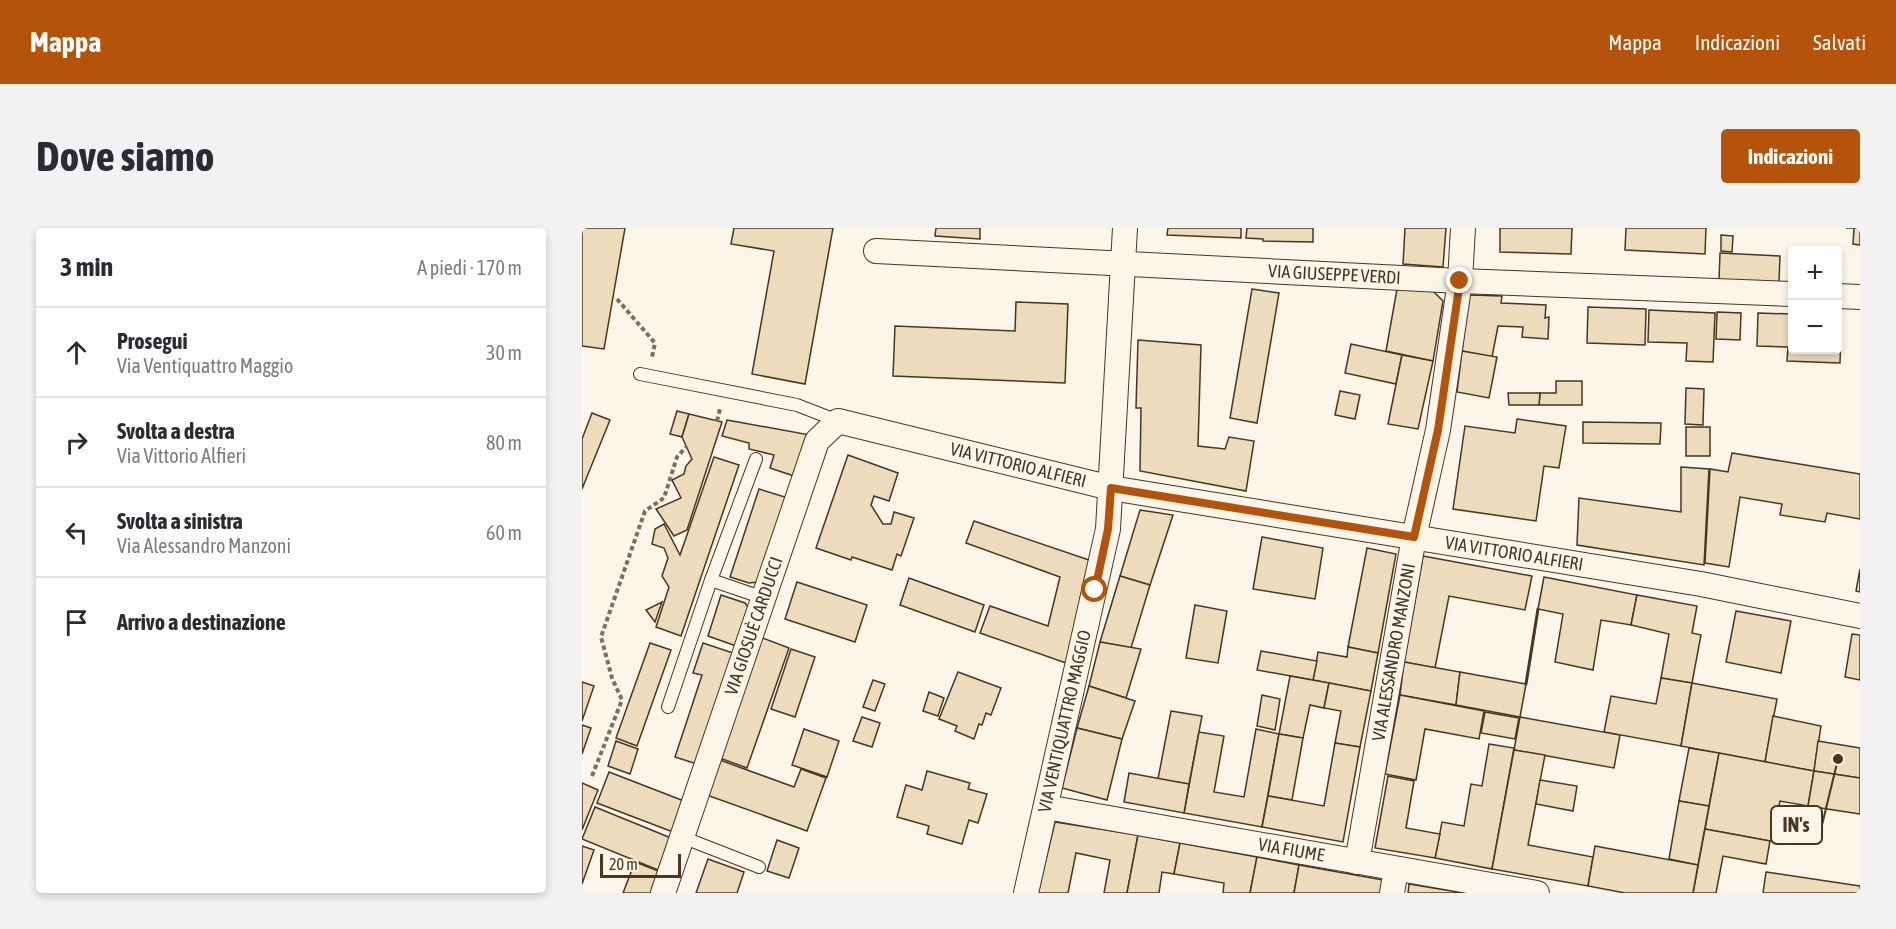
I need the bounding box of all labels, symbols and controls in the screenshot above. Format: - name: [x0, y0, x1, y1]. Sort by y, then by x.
- text: Mappa: [30, 26, 101, 58]
- text: Mappa: [1608, 30, 1662, 54]
- text: Indicazioni: [1695, 30, 1780, 54]
- text: Salvati: [1813, 30, 1866, 54]
- button: Indicazioni: [1721, 129, 1860, 183]
- text: Dove siamo: [36, 132, 215, 180]
- map controls: [1788, 246, 1842, 354]
- button: +: [1788, 246, 1842, 300]
- text: 3 min: [60, 252, 113, 282]
- text: A piedi · 170 m: [417, 256, 522, 279]
- street label: VIA GIUSEPPE VERDI: [1268, 260, 1401, 288]
- route end: [1446, 267, 1472, 293]
- button: −: [1788, 300, 1842, 354]
- text: Prosegui: [117, 328, 188, 354]
- icon: ahead: [60, 336, 93, 369]
- text: 30 m: [486, 341, 522, 364]
- text: Via Ventiquattro Maggio: [117, 354, 293, 377]
- text: Svolta a destra: [117, 418, 235, 444]
- icon: right: [60, 426, 93, 459]
- text: 80 m: [486, 431, 522, 454]
- street label: VIA VITTORIO ALFIERI: [948, 438, 1089, 492]
- text: Via Vittorio Alfieri: [117, 444, 246, 467]
- text: Svolta a sinistra: [117, 508, 243, 534]
- icon: left: [60, 516, 93, 549]
- text: 60 m: [486, 521, 522, 544]
- street label: VIA VITTORIO ALFIERI: [1444, 532, 1585, 575]
- text: Via Alessandro Manzoni: [117, 534, 291, 557]
- street label: VIA GIOSUÈ CARDUCCI: [720, 554, 787, 698]
- street label: VIA ALESSANDRO MANZONI: [1367, 562, 1419, 743]
- route start: [1081, 576, 1107, 602]
- icon: arrive: [60, 606, 93, 639]
- text: Arrivo a destinazione: [117, 609, 286, 635]
- street label: VIA VENTIQUATTRO MAGGIO: [1033, 628, 1095, 814]
- callout: IN's: [1771, 806, 1822, 844]
- text: IN's: [1782, 813, 1810, 836]
- street label: VIA FIUME: [1257, 833, 1326, 866]
- scale bar: [600, 851, 681, 878]
- text: 20 m: [609, 855, 638, 873]

